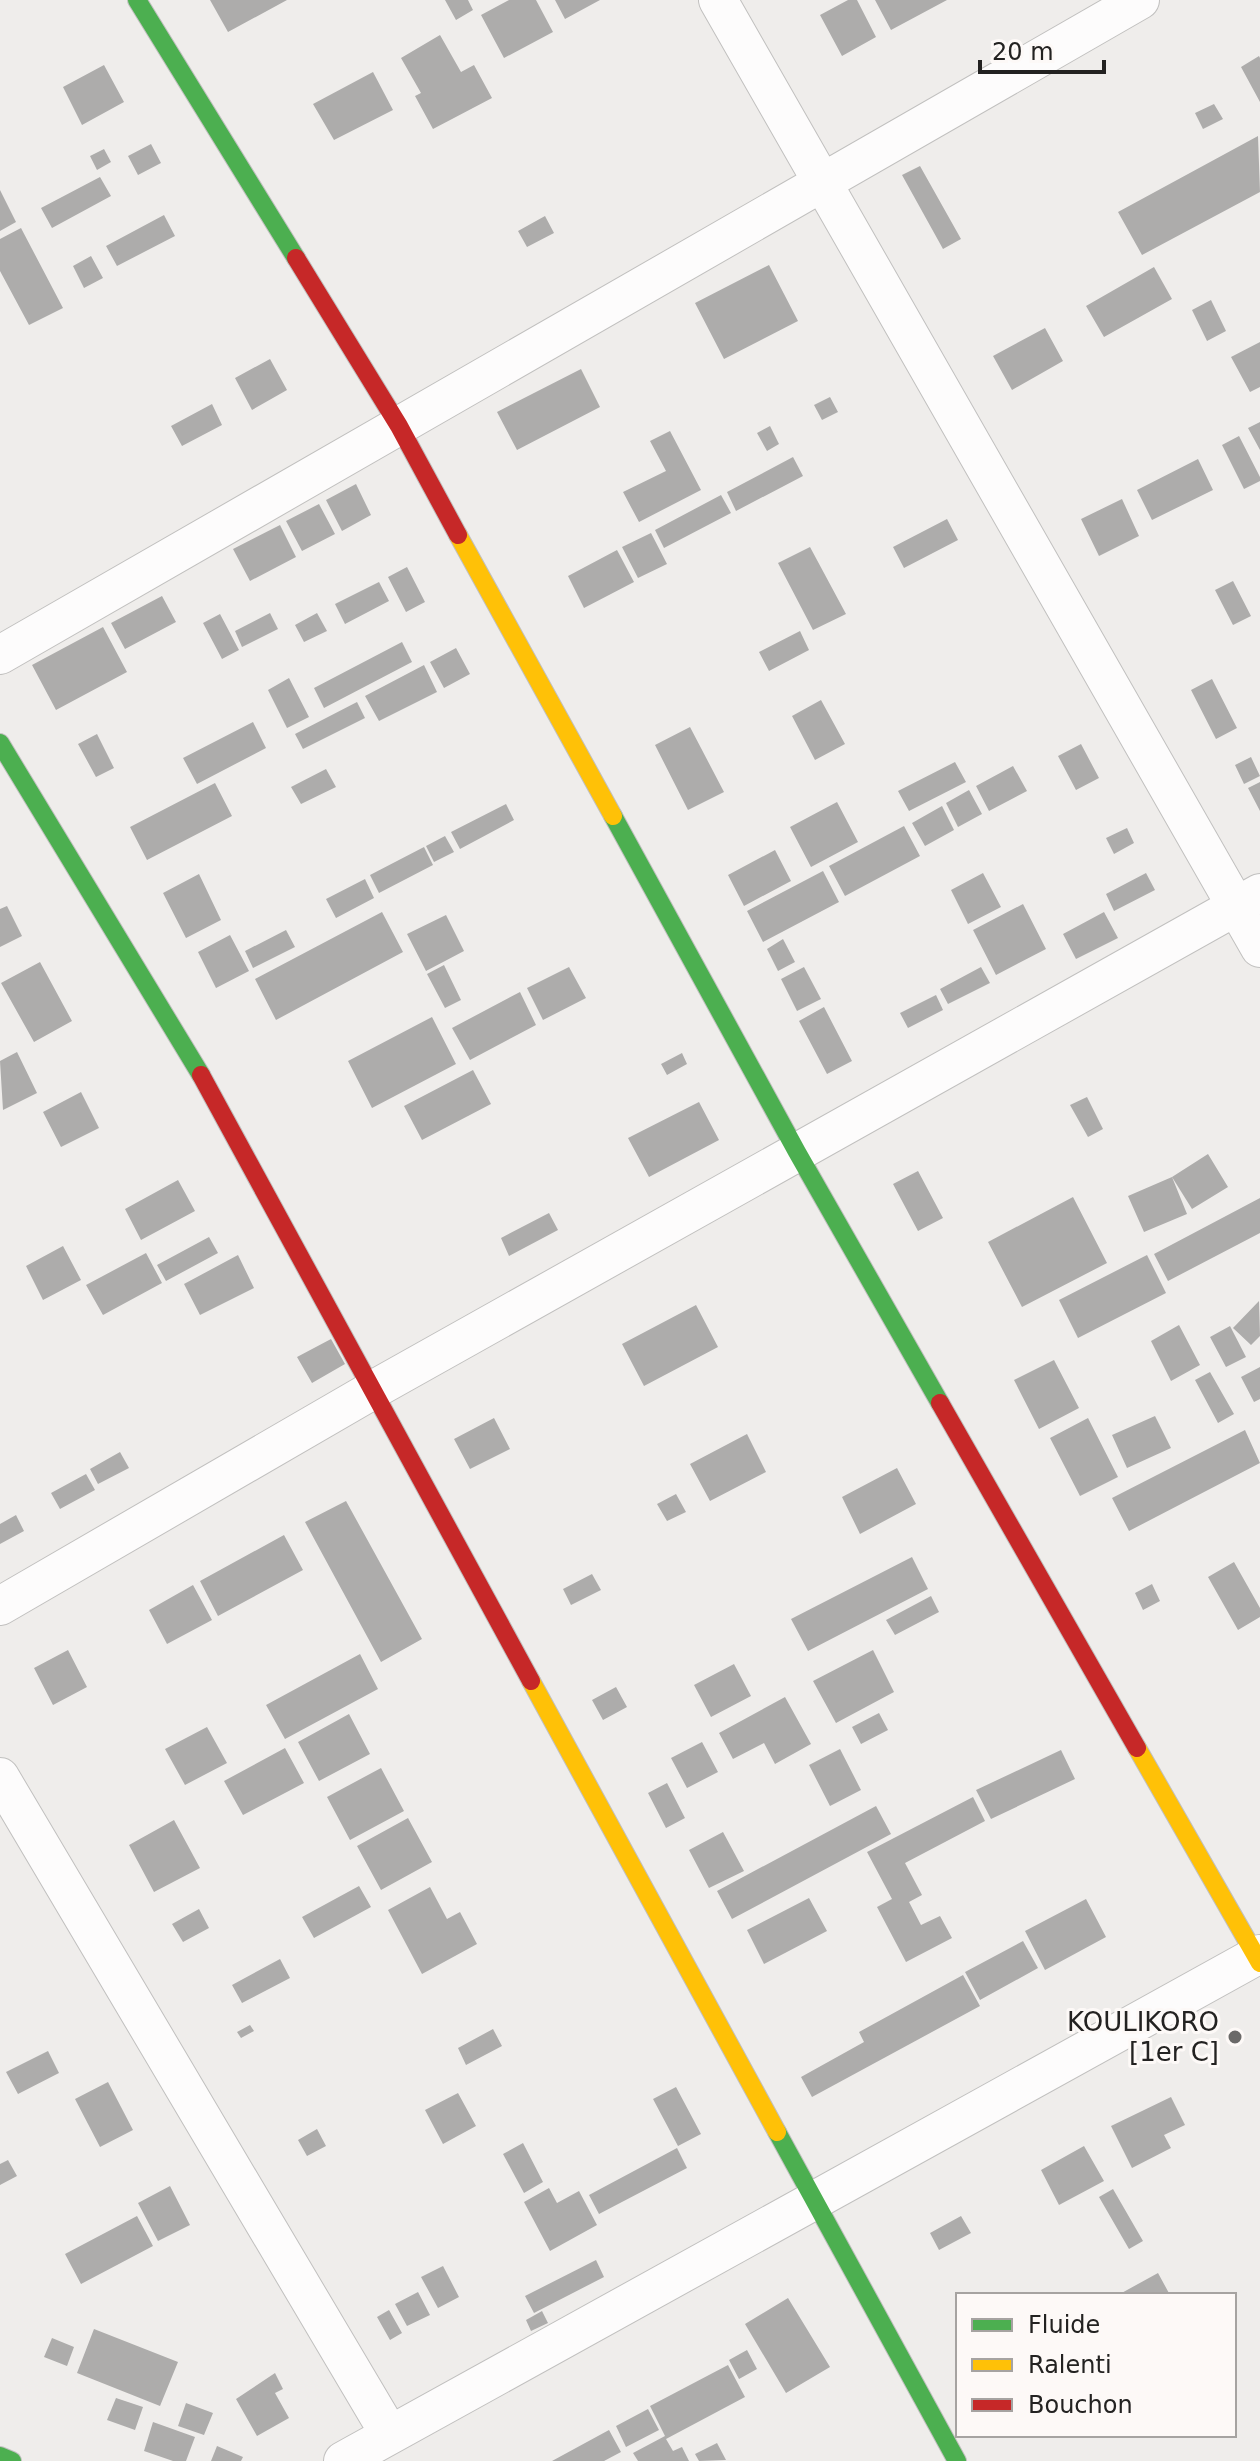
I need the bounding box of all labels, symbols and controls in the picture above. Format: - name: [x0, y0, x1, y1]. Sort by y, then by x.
- scale bar: [980, 24, 1104, 74]
- text: 20 m: [992, 38, 1054, 66]
- place label: KOULIKORO [1er C]: [1067, 2007, 1219, 2067]
- marker: KOULIKORO [1er C]: [1226, 2028, 1244, 2046]
- legend: [956, 2293, 1236, 2437]
- text: Fluide: [1028, 2311, 1100, 2339]
- text: Ralenti: [1028, 2351, 1112, 2379]
- text: Bouchon: [1028, 2391, 1133, 2419]

